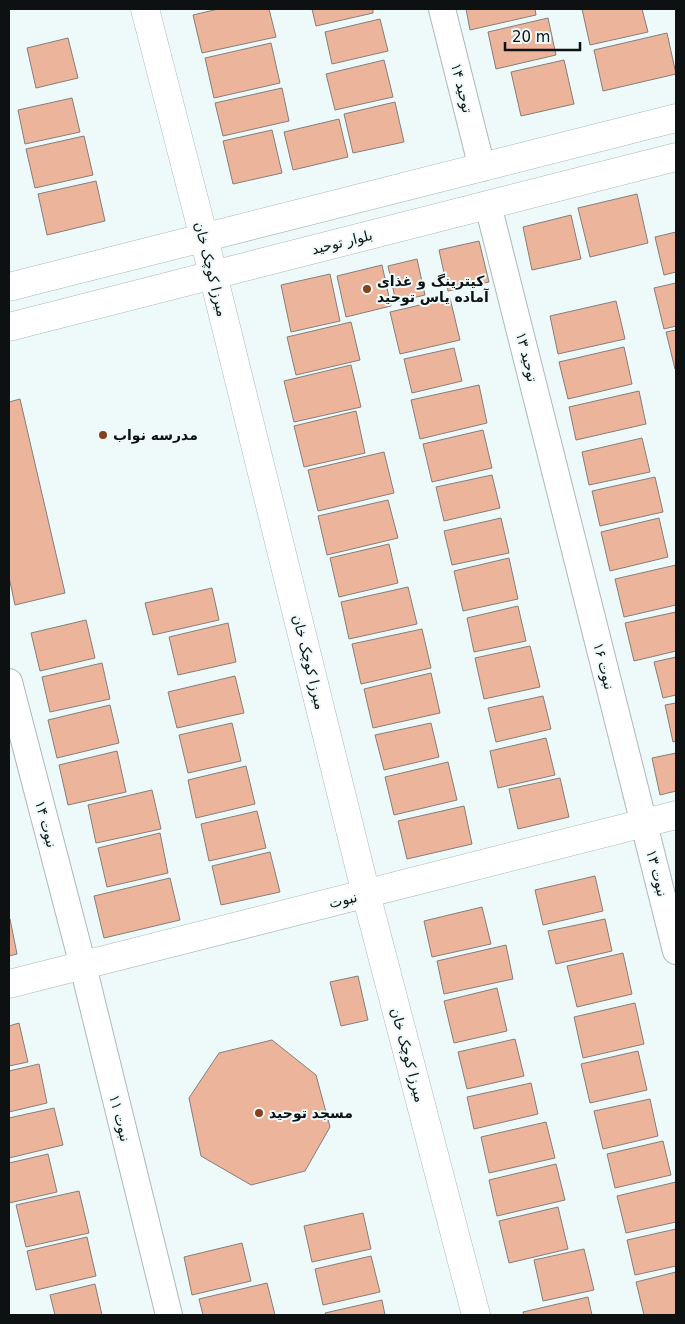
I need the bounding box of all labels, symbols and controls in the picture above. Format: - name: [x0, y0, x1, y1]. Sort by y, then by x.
- scale bar: [505, 20, 580, 52]
- text: 20 m: [512, 28, 550, 46]
- street label: توحید ۱۴: [447, 61, 476, 115]
- street label: میرزا کوچک خان: [190, 220, 231, 318]
- street label: بلوار توحید: [310, 227, 374, 258]
- place label: کیترینگ و غذای آماده یاس توحید: [377, 273, 490, 306]
- marker: کیترینگ و غذای آماده یاس توحید: [361, 283, 373, 295]
- street label: توحید ۱۳: [512, 330, 541, 384]
- place label: مدرسه نواب: [113, 427, 198, 444]
- marker: مدرسه نواب: [97, 429, 109, 441]
- street label: میرزا کوچک خان: [288, 613, 329, 711]
- street label: نبوت ۱۶: [589, 641, 618, 691]
- street label: نبوت ۱۴: [31, 799, 60, 850]
- street label: نبوت ۱۳: [642, 848, 671, 898]
- street label: نبوت: [327, 889, 359, 912]
- street label: میرزا کوچک خان: [387, 1006, 428, 1104]
- street label: نبوت ۱۱: [105, 1093, 134, 1143]
- place label: مسجد توحید: [269, 1105, 353, 1122]
- marker: مسجد توحید: [253, 1107, 265, 1119]

